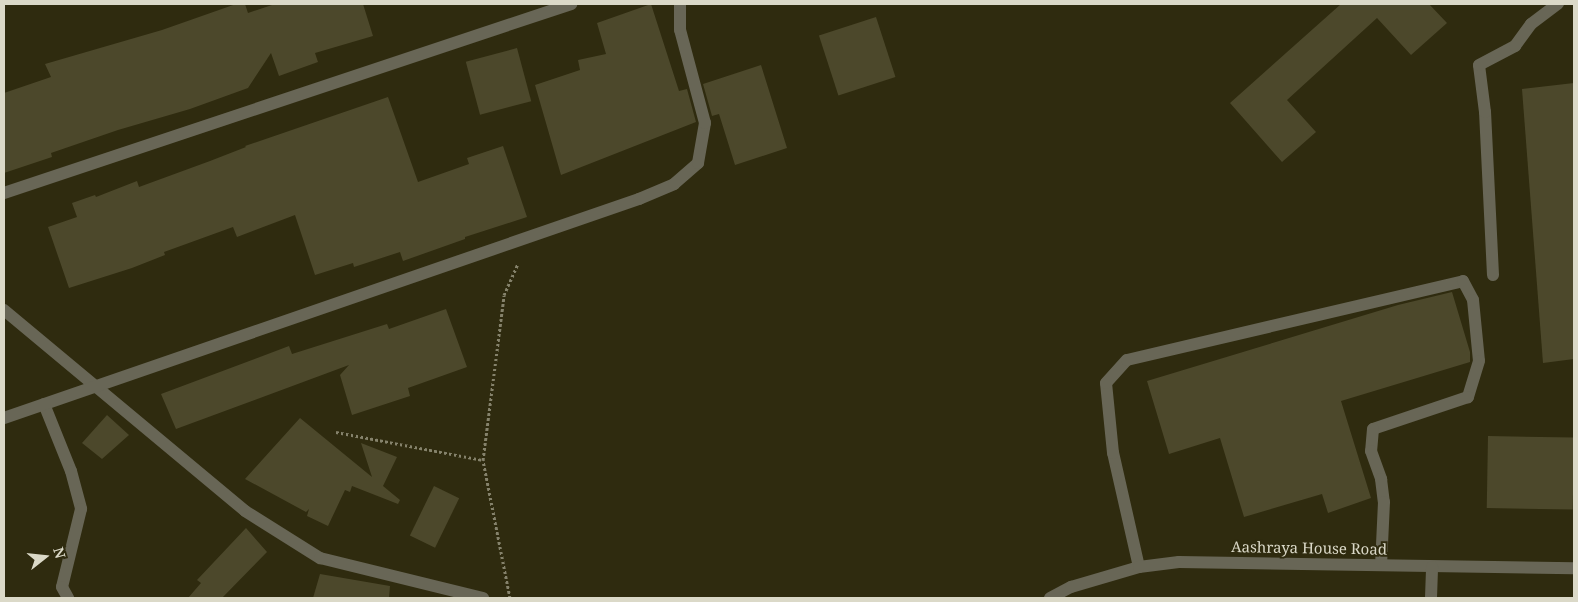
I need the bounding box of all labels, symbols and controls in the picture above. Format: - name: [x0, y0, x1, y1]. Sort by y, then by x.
- north arrow: [20, 532, 70, 582]
- street label: Aashraya House Road: [1231, 538, 1387, 558]
- text: N: [49, 545, 71, 561]

